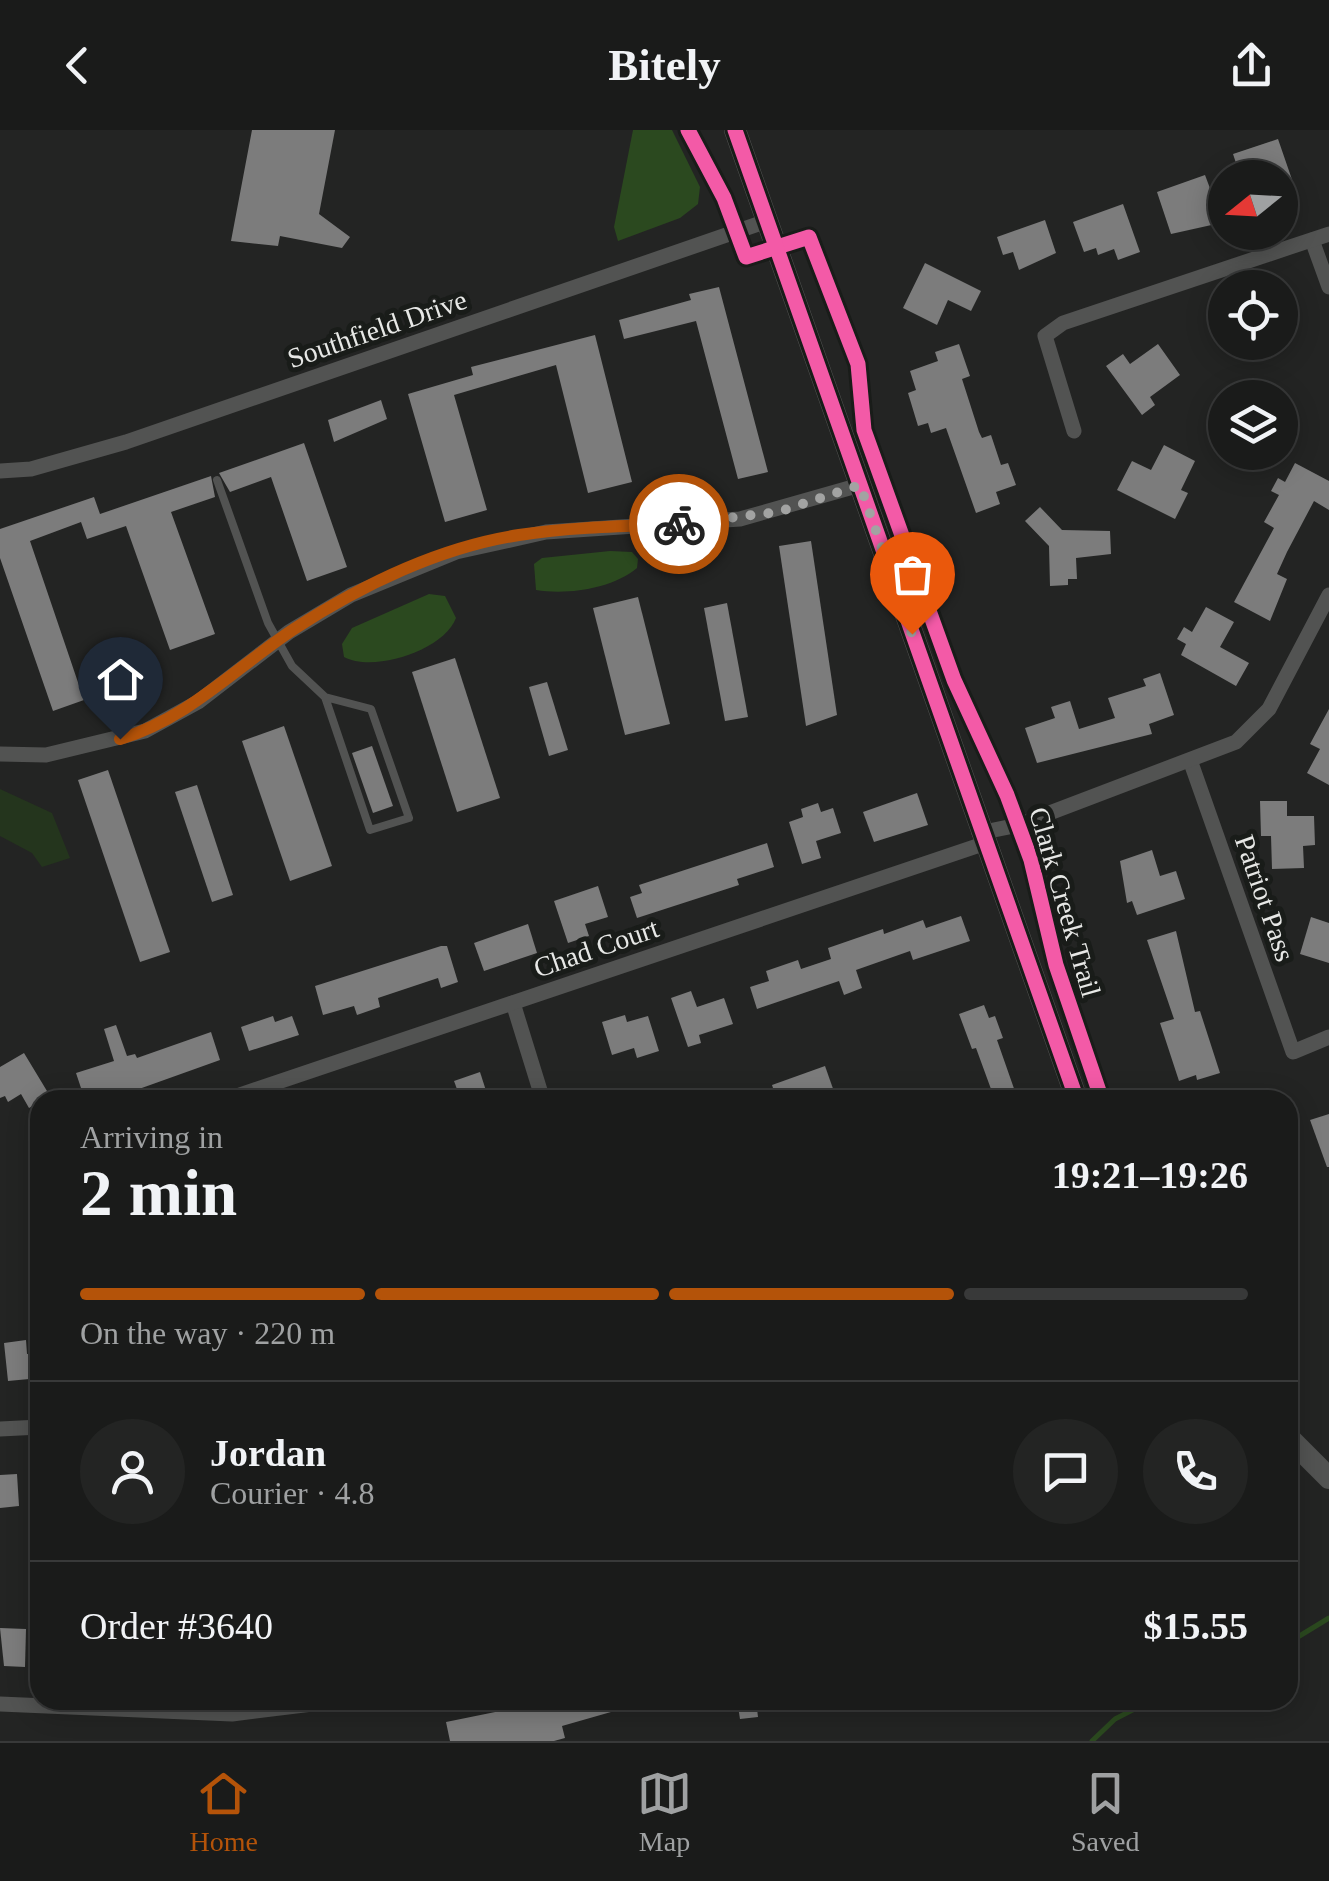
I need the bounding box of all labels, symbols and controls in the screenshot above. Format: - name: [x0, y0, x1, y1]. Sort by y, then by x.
- icon: back: [50, 38, 105, 93]
- icon: share: [1224, 38, 1279, 93]
- text: Bitely: [608, 40, 721, 90]
- north arrow: [1208, 160, 1298, 250]
- map controls: [1208, 160, 1298, 470]
- button: locate: [1208, 270, 1298, 360]
- street label: Southfield Drive: [283, 284, 471, 374]
- button: layers: [1208, 380, 1298, 470]
- courier: [629, 474, 729, 574]
- icon: bike: [652, 497, 707, 552]
- pin: [870, 532, 955, 635]
- icon: bag: [885, 547, 940, 602]
- pin: [78, 637, 163, 740]
- icon: home: [93, 652, 148, 707]
- street label: Clark Creek Trail: [1023, 804, 1107, 1001]
- street label: Patriot Pass: [1229, 831, 1301, 965]
- street label: Chad Court: [530, 912, 663, 984]
- text: Arriving in: [80, 1119, 223, 1155]
- text: 19:21–19:26: [1052, 1154, 1248, 1196]
- text: 2 min: [80, 1157, 237, 1229]
- text: On the way · 220 m: [80, 1315, 335, 1351]
- button: person: [80, 1419, 185, 1524]
- button: chat: [1013, 1419, 1118, 1524]
- button: phone: [1143, 1419, 1248, 1524]
- text: Jordan: [210, 1432, 326, 1474]
- text: Courier · 4.8: [210, 1475, 374, 1511]
- text: Order #3640: [80, 1605, 273, 1647]
- text: $15.55: [1144, 1605, 1248, 1647]
- tab: Home: [190, 1766, 258, 1858]
- tab: Map: [637, 1766, 692, 1858]
- tab: Saved: [1071, 1766, 1139, 1858]

